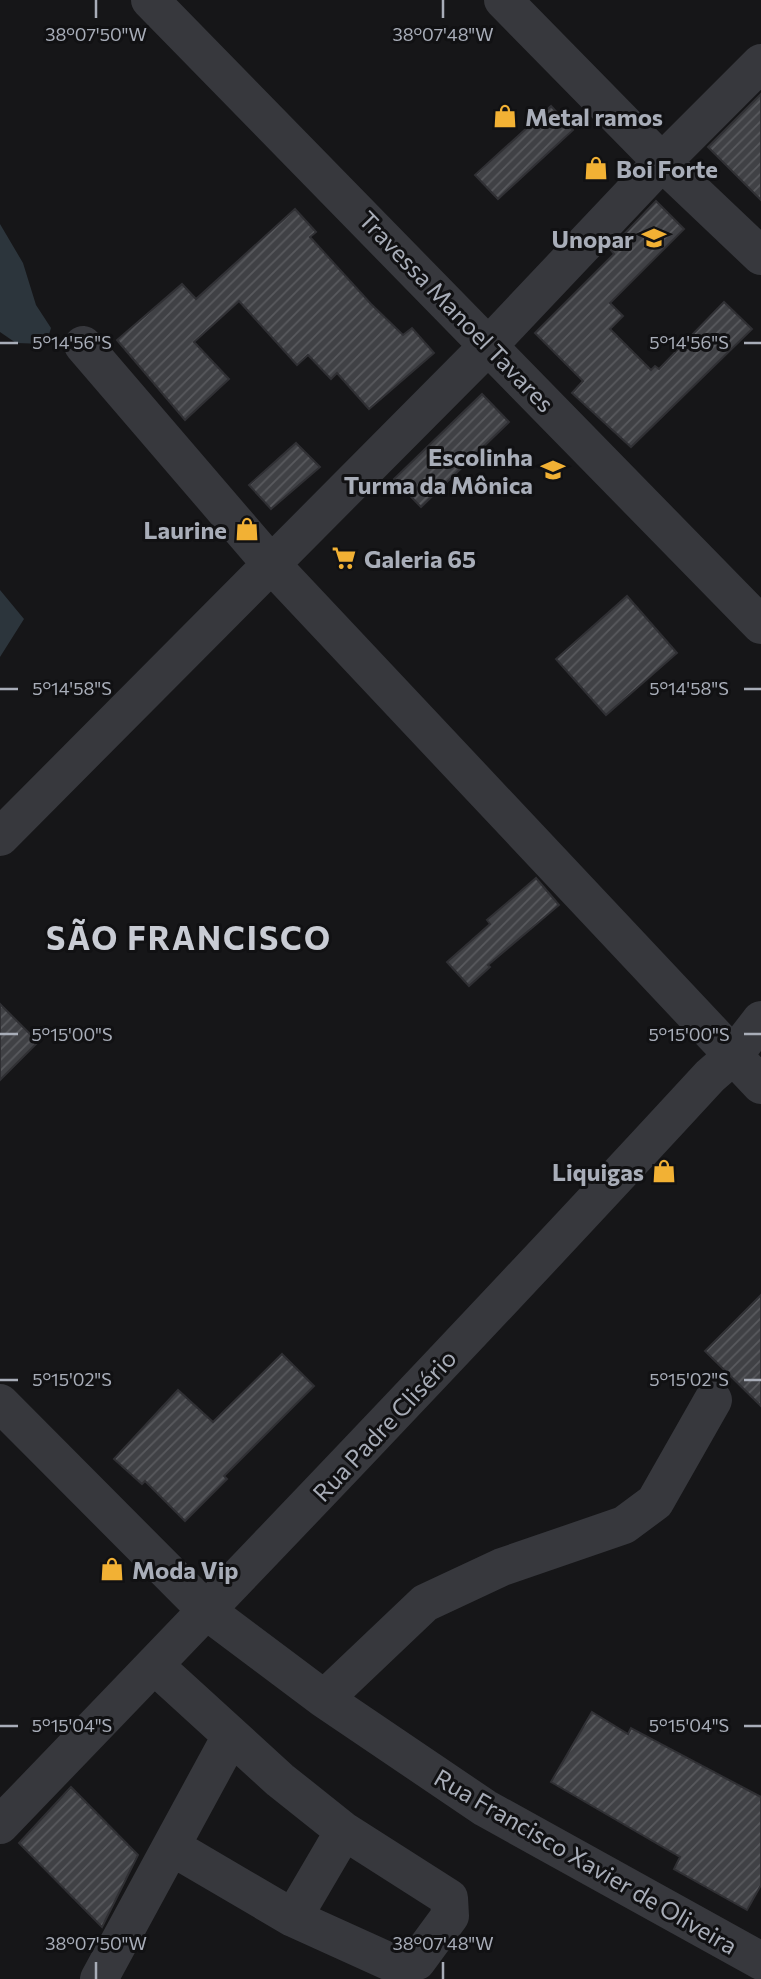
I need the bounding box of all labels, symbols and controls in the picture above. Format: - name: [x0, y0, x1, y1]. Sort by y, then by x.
- text: 38°07'50"W: [45, 23, 147, 45]
- text: 38°07'48"W: [392, 23, 494, 45]
- shop icon: Metal ramos: [491, 102, 519, 130]
- place label: Metal ramos: [525, 102, 663, 131]
- shop icon: Boi Forte: [582, 154, 610, 182]
- place label: Boi Forte: [616, 154, 718, 183]
- street label: Travessa Manoel Tavares: [353, 204, 561, 418]
- place label: Unopar: [552, 224, 634, 253]
- school or university icon: Unopar: [640, 224, 668, 252]
- text: 5°14'56"S: [32, 331, 112, 353]
- text: 5°14'56"S: [649, 331, 729, 353]
- place label: Escolinha Turma da Mônica: [344, 442, 533, 499]
- school or university icon: Escolinha Turma da Mônica: [539, 456, 567, 484]
- place label: Laurine: [144, 515, 227, 544]
- shop icon: Laurine: [233, 515, 261, 543]
- supermarket icon: Galeria 65: [330, 544, 358, 572]
- place label: Galeria 65: [364, 544, 476, 573]
- text: 5°14'58"S: [32, 677, 112, 699]
- text: 5°14'58"S: [649, 677, 729, 699]
- district label: SÃO FRANCISCO: [46, 917, 332, 957]
- text: 5°15'00"S: [31, 1023, 113, 1045]
- text: 5°15'00"S: [648, 1023, 730, 1045]
- place label: Liquigas: [552, 1157, 644, 1186]
- shop icon: Liquigas: [650, 1157, 678, 1185]
- street label: Rua Padre Clisério: [306, 1343, 462, 1507]
- text: 5°15'02"S: [32, 1368, 112, 1390]
- text: 5°15'02"S: [649, 1368, 729, 1390]
- shop icon: Moda Vip: [98, 1555, 126, 1583]
- place label: Moda Vip: [132, 1555, 239, 1584]
- text: 5°15'04"S: [32, 1714, 112, 1736]
- text: 5°15'04"S: [649, 1714, 729, 1736]
- street label: Rua Francisco Xavier de Oliveira: [429, 1762, 743, 1960]
- text: 38°07'50"W: [45, 1932, 147, 1954]
- text: 38°07'48"W: [392, 1932, 494, 1954]

